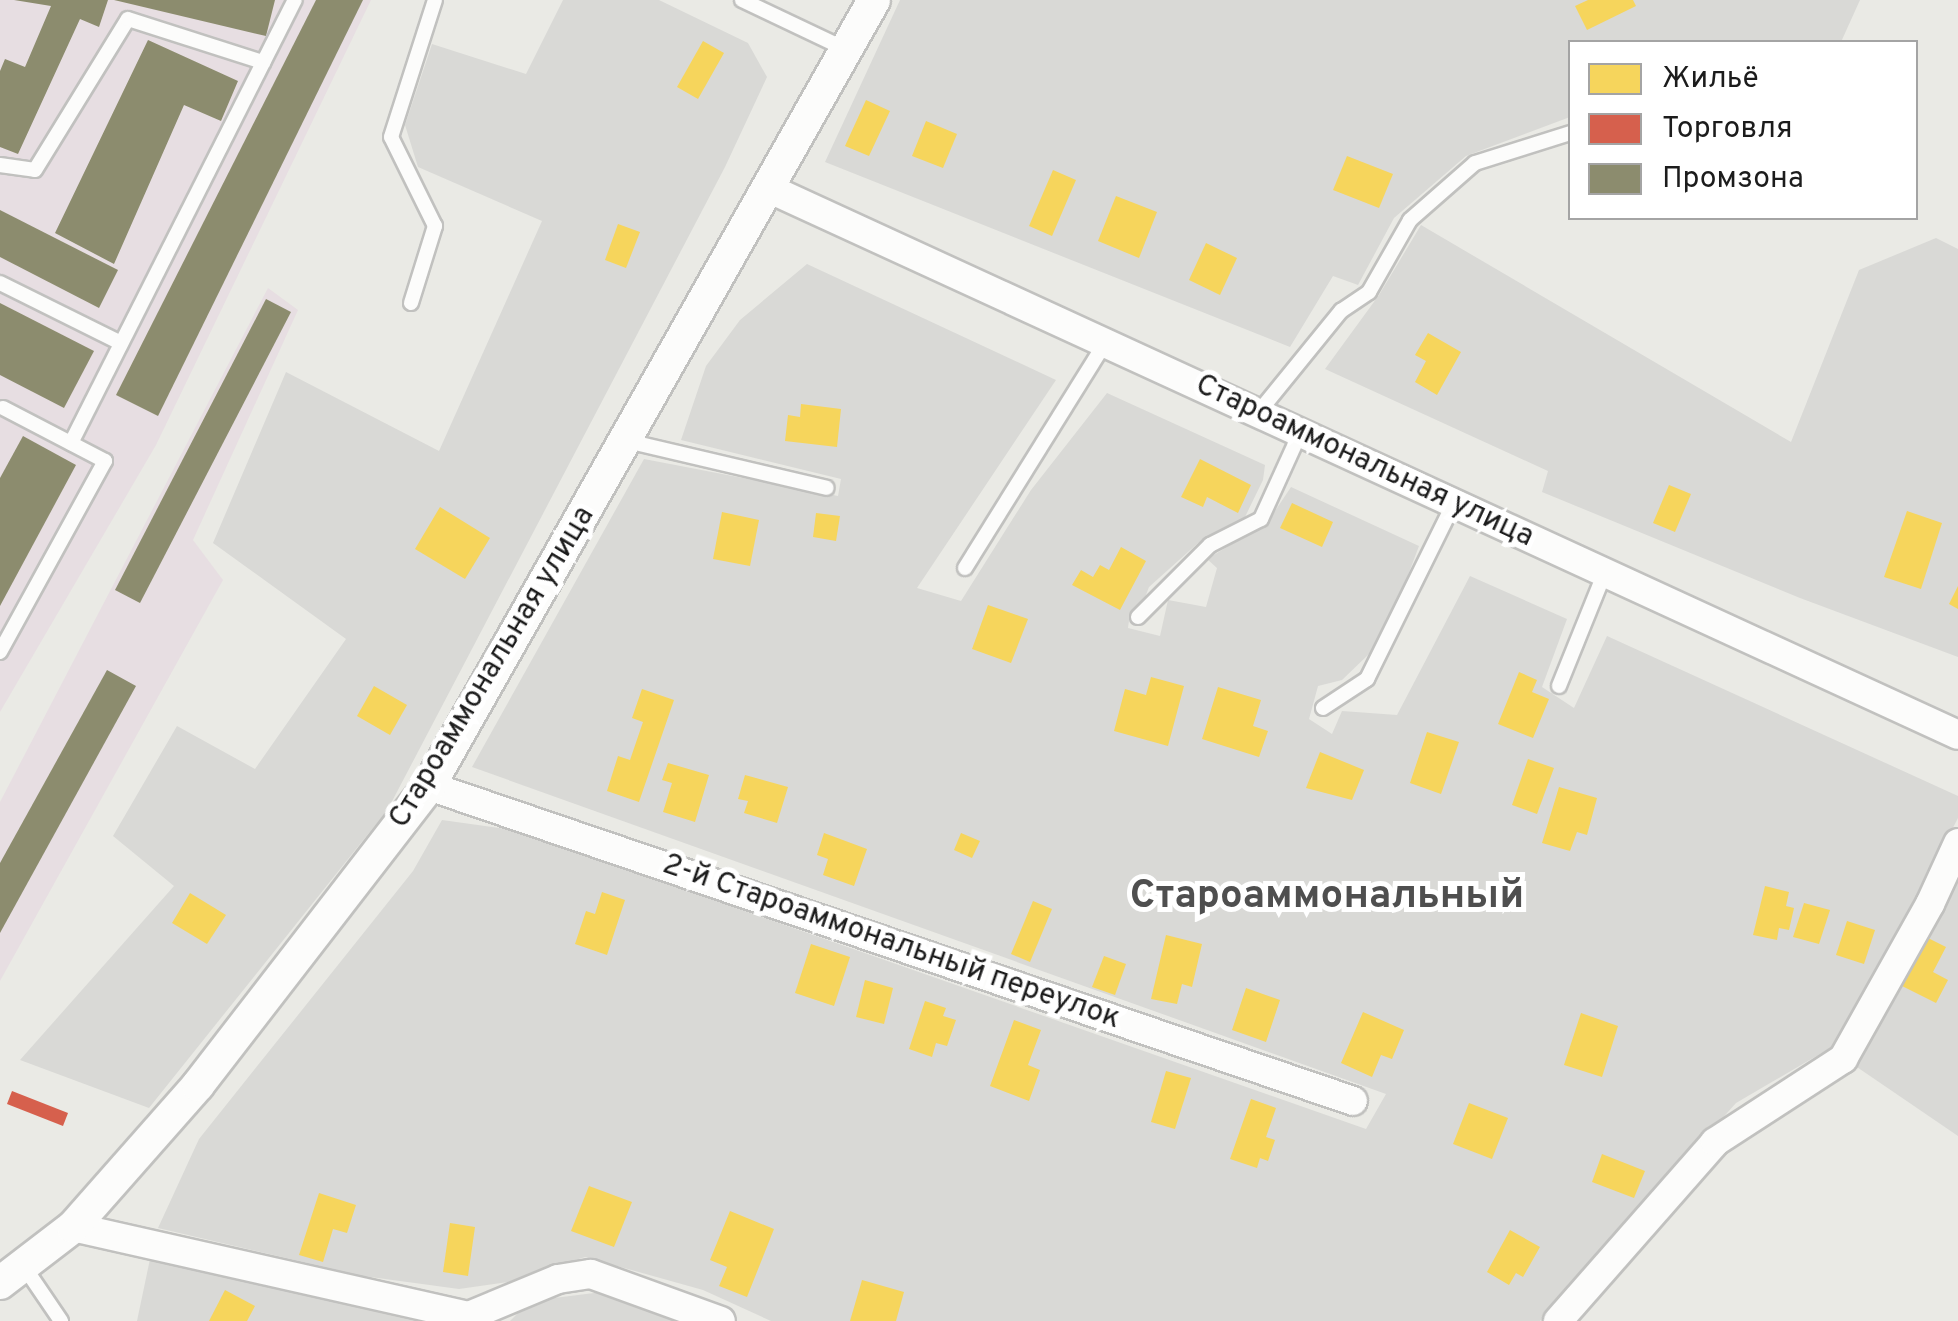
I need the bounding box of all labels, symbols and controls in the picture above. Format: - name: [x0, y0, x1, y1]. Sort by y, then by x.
- legend: [1568, 40, 1918, 220]
- text: Жильё: [1662, 61, 1759, 98]
- text: Торговля: [1662, 111, 1793, 148]
- text: Промзона: [1662, 161, 1804, 198]
- street label: Староаммональная улица: [1189, 368, 1539, 556]
- street label: Староаммональная улица: [383, 501, 603, 835]
- street label: 2-й Староаммональный переулок: [658, 848, 1124, 1038]
- district label: Староаммональный: [1130, 873, 1524, 921]

